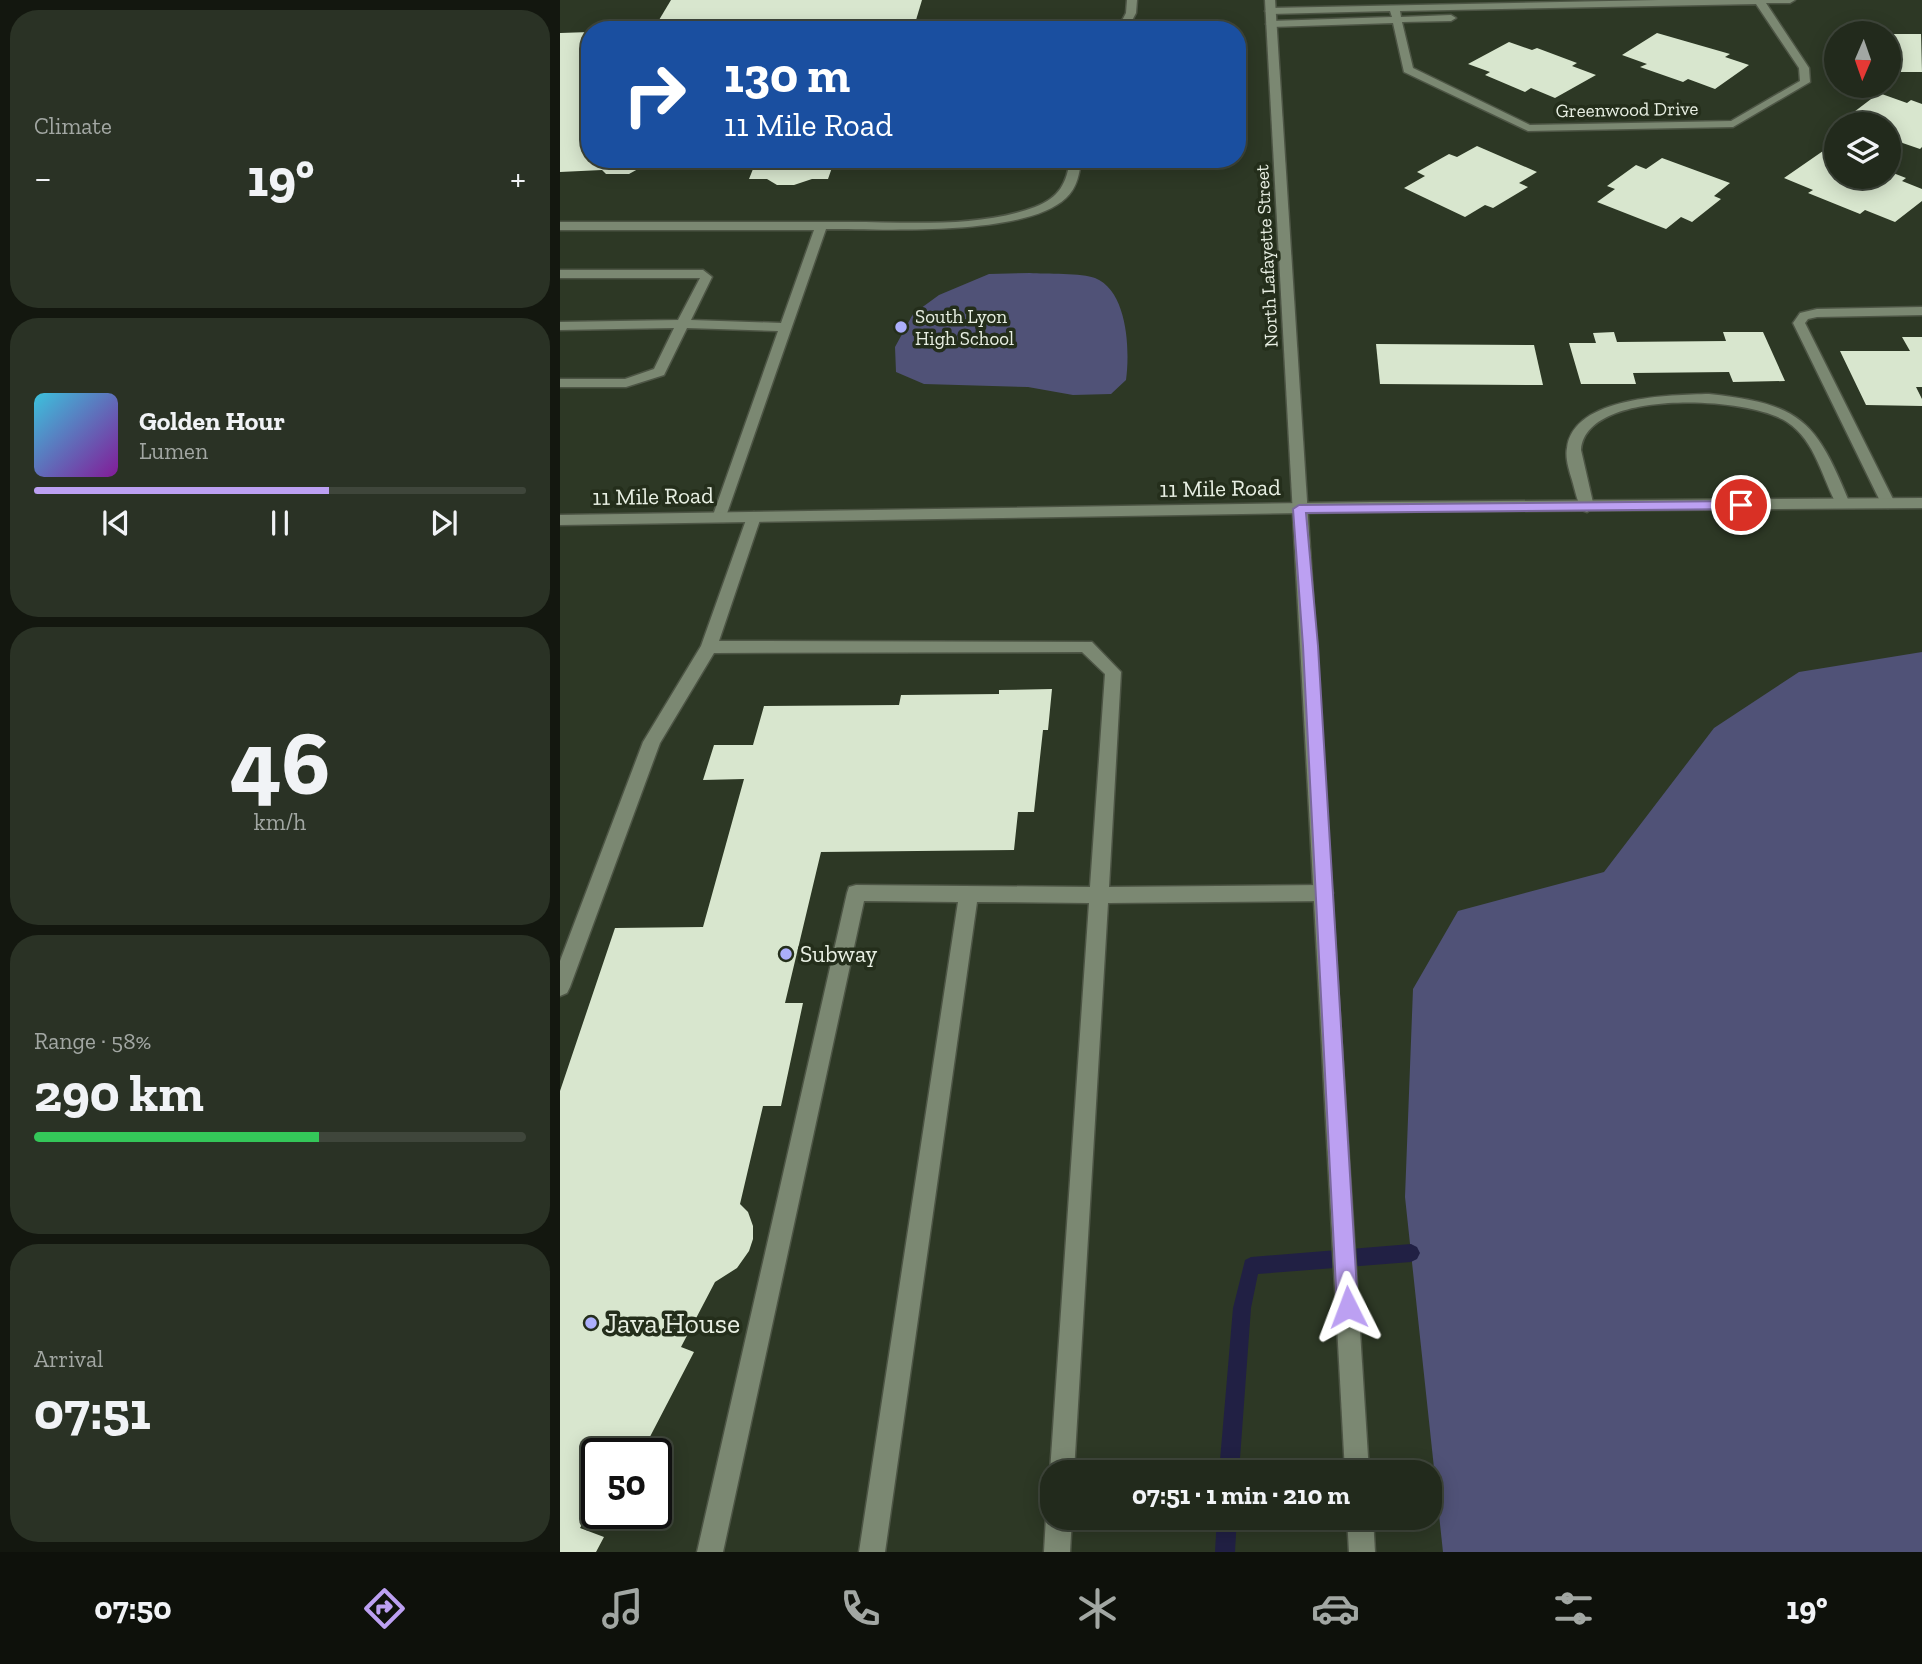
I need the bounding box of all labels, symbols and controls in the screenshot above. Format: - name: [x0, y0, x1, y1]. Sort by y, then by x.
- north arrow: [1824, 21, 1900, 98]
- map controls: [1824, 21, 1901, 189]
- text: 130 m: [724, 46, 850, 105]
- icon: right: [609, 49, 700, 140]
- street label: Greenwood Drive: [1555, 97, 1699, 122]
- text: 11 Mile Road: [724, 106, 893, 144]
- text: Climate: [34, 112, 112, 140]
- button: layers: [1824, 112, 1901, 189]
- text: 19°: [247, 147, 314, 209]
- text: −: [34, 155, 52, 201]
- text: +: [510, 155, 526, 201]
- street label: North Lafayette Street: [1250, 164, 1283, 348]
- place label: South Lyon High School: [915, 305, 1014, 350]
- marker: South Lyon High School: [893, 319, 909, 335]
- text: Golden Hour: [139, 405, 285, 437]
- text: Lumen: [139, 437, 208, 465]
- street label: 11 Mile Road: [1159, 473, 1281, 503]
- pin: [1711, 475, 1771, 535]
- street label: 11 Mile Road: [592, 481, 714, 511]
- icon: arrive: [1722, 486, 1760, 524]
- icon: previous: [97, 504, 135, 542]
- icon: pause: [261, 504, 299, 542]
- icon: next: [425, 504, 463, 542]
- text: 46: [230, 708, 330, 817]
- text: km/h: [254, 808, 306, 836]
- place label: Subway: [800, 940, 878, 968]
- marker: Subway: [778, 946, 794, 962]
- text: Range · 58%: [34, 1027, 151, 1055]
- text: 290 km: [34, 1062, 204, 1124]
- position arrow: [1311, 1270, 1385, 1344]
- place label: Java House: [605, 1307, 740, 1340]
- marker: Java House: [583, 1315, 599, 1331]
- text: Arrival: [34, 1345, 103, 1373]
- text: 07:51: [34, 1380, 151, 1442]
- speed limit sign: 50: [581, 1438, 672, 1529]
- text: 07:51 · 1 min · 210 m: [1132, 1479, 1350, 1511]
- icon: directions: [360, 1584, 409, 1633]
- icon: music: [598, 1584, 647, 1633]
- icon: phone: [836, 1584, 885, 1633]
- icon: climate: [1073, 1584, 1122, 1633]
- icon: car: [1311, 1584, 1360, 1633]
- icon: filters: [1549, 1584, 1598, 1633]
- text: 07:50: [94, 1589, 172, 1627]
- text: 19°: [1786, 1589, 1828, 1627]

